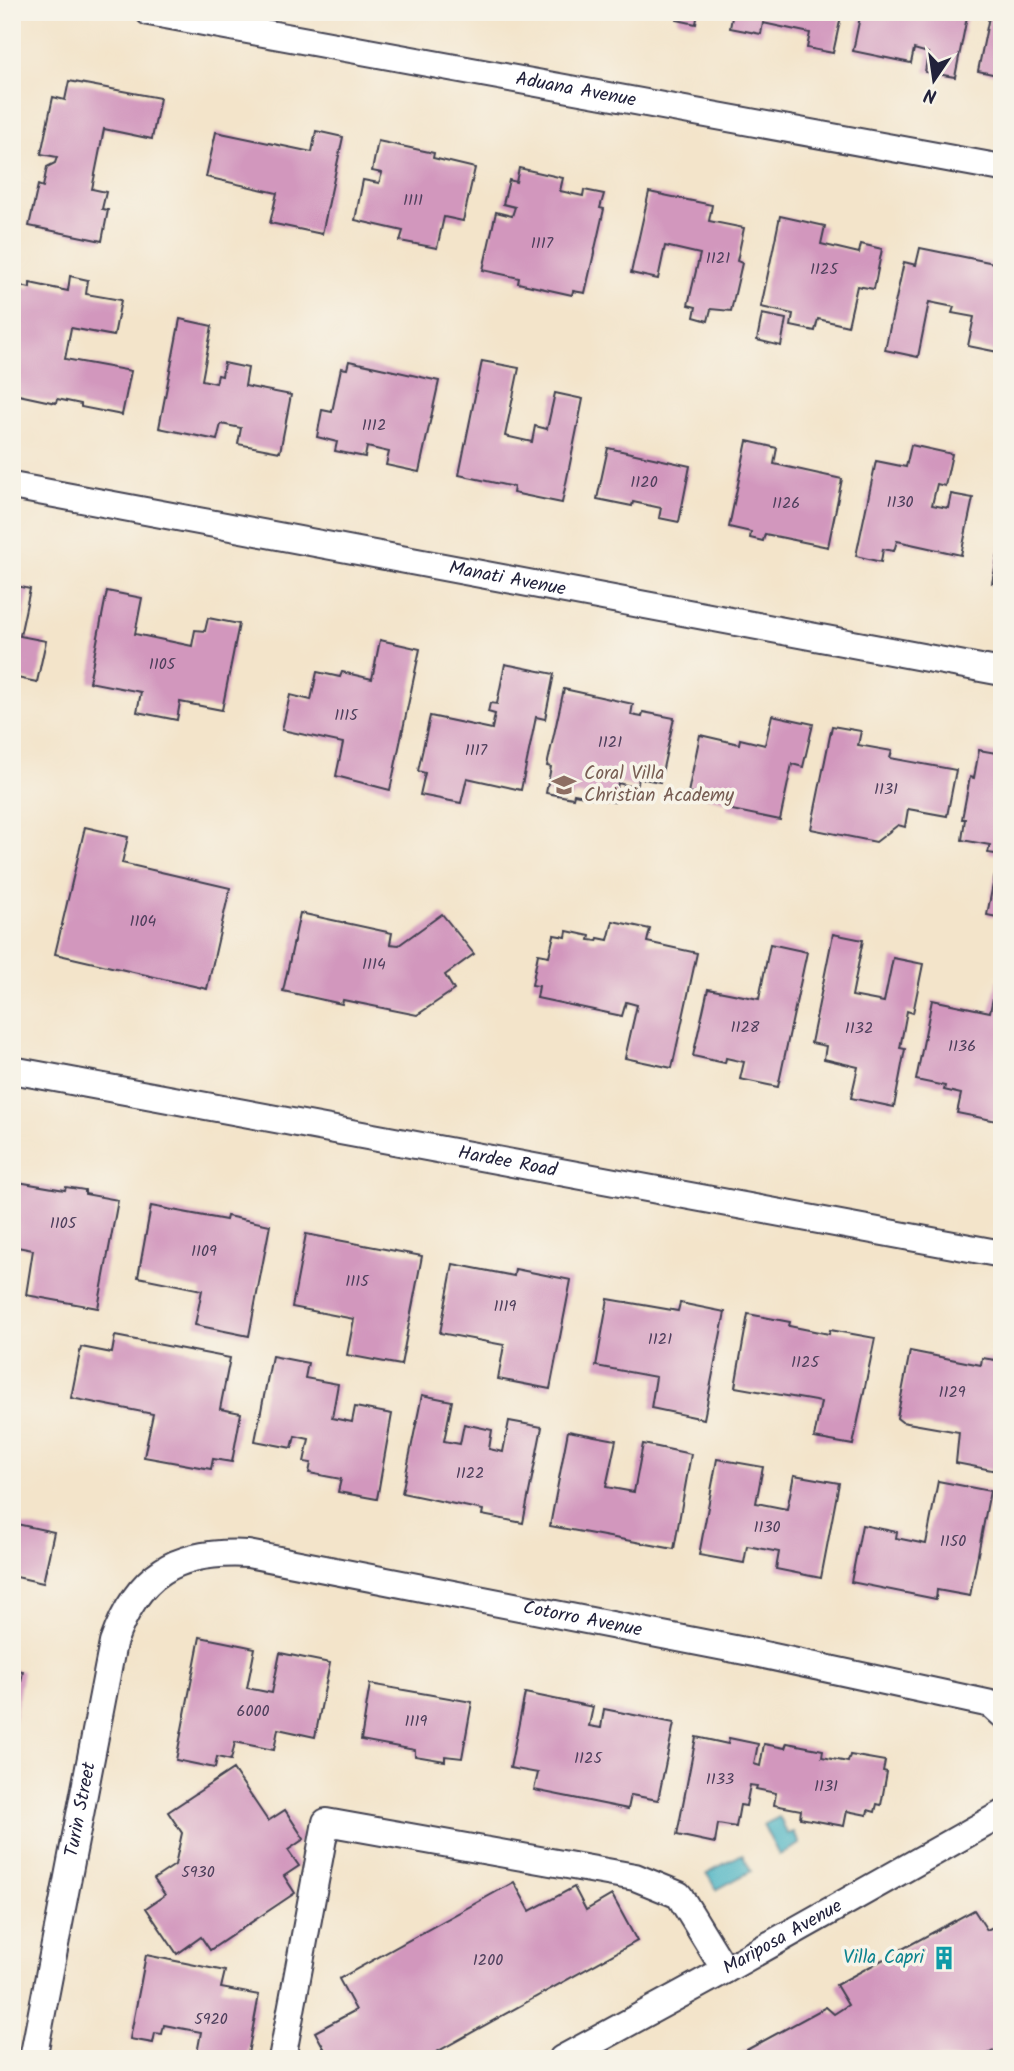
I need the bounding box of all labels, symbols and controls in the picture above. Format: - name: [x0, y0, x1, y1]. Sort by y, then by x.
- north arrow: [898, 46, 968, 116]
- street label: Aduana Avenue: [513, 64, 639, 116]
- text: N: [921, 79, 940, 111]
- house number: 1111: [403, 188, 423, 213]
- house number: 1117: [531, 231, 554, 256]
- house number: 1121: [706, 246, 730, 271]
- house number: 1125: [810, 257, 839, 282]
- house number: 1112: [362, 413, 386, 438]
- house number: 1120: [630, 470, 658, 495]
- house number: 1130: [886, 490, 914, 515]
- house number: 1126: [772, 491, 800, 516]
- street label: Manati Avenue: [446, 553, 569, 605]
- house number: 1105: [149, 652, 177, 677]
- house number: 1115: [334, 703, 359, 728]
- house number: 1121: [598, 730, 622, 755]
- house number: 1117: [465, 738, 488, 763]
- place label: Coral Villa Christian Academy: [584, 759, 735, 811]
- school or university icon: Coral Villa Christian Academy: [550, 771, 578, 799]
- house number: 1131: [874, 777, 898, 802]
- house number: 1104: [130, 909, 157, 934]
- house number: 1114: [362, 952, 386, 977]
- house number: 1128: [731, 1015, 760, 1040]
- house number: 1132: [845, 1016, 873, 1041]
- house number: 1136: [948, 1034, 976, 1059]
- street label: Hardee Road: [455, 1138, 560, 1186]
- house number: 1105: [50, 1211, 78, 1236]
- house number: 1109: [191, 1239, 217, 1264]
- house number: 1115: [345, 1269, 370, 1294]
- house number: 1119: [494, 1294, 517, 1319]
- house number: 1121: [648, 1327, 672, 1352]
- house number: 1125: [791, 1350, 820, 1375]
- house number: 1129: [938, 1380, 966, 1405]
- house number: 1122: [456, 1461, 484, 1486]
- house number: 1130: [753, 1515, 781, 1540]
- house number: 1150: [940, 1529, 966, 1554]
- street label: Cotorro Avenue: [520, 1593, 645, 1646]
- house number: 6000: [237, 1699, 269, 1724]
- house number: 1119: [405, 1709, 428, 1734]
- house number: 1125: [574, 1746, 603, 1771]
- street label: Turin Street: [57, 1759, 105, 1860]
- house number: 1133: [706, 1767, 734, 1792]
- house number: 1131: [814, 1774, 838, 1799]
- house number: 5930: [181, 1860, 215, 1885]
- street label: Mariposa Avenue: [717, 1892, 848, 1983]
- place label: Villa Capri: [843, 1943, 925, 1973]
- building icon: Villa Capri: [930, 1944, 958, 1972]
- house number: 1200: [473, 1948, 503, 1973]
- house number: 5920: [194, 2007, 228, 2032]

